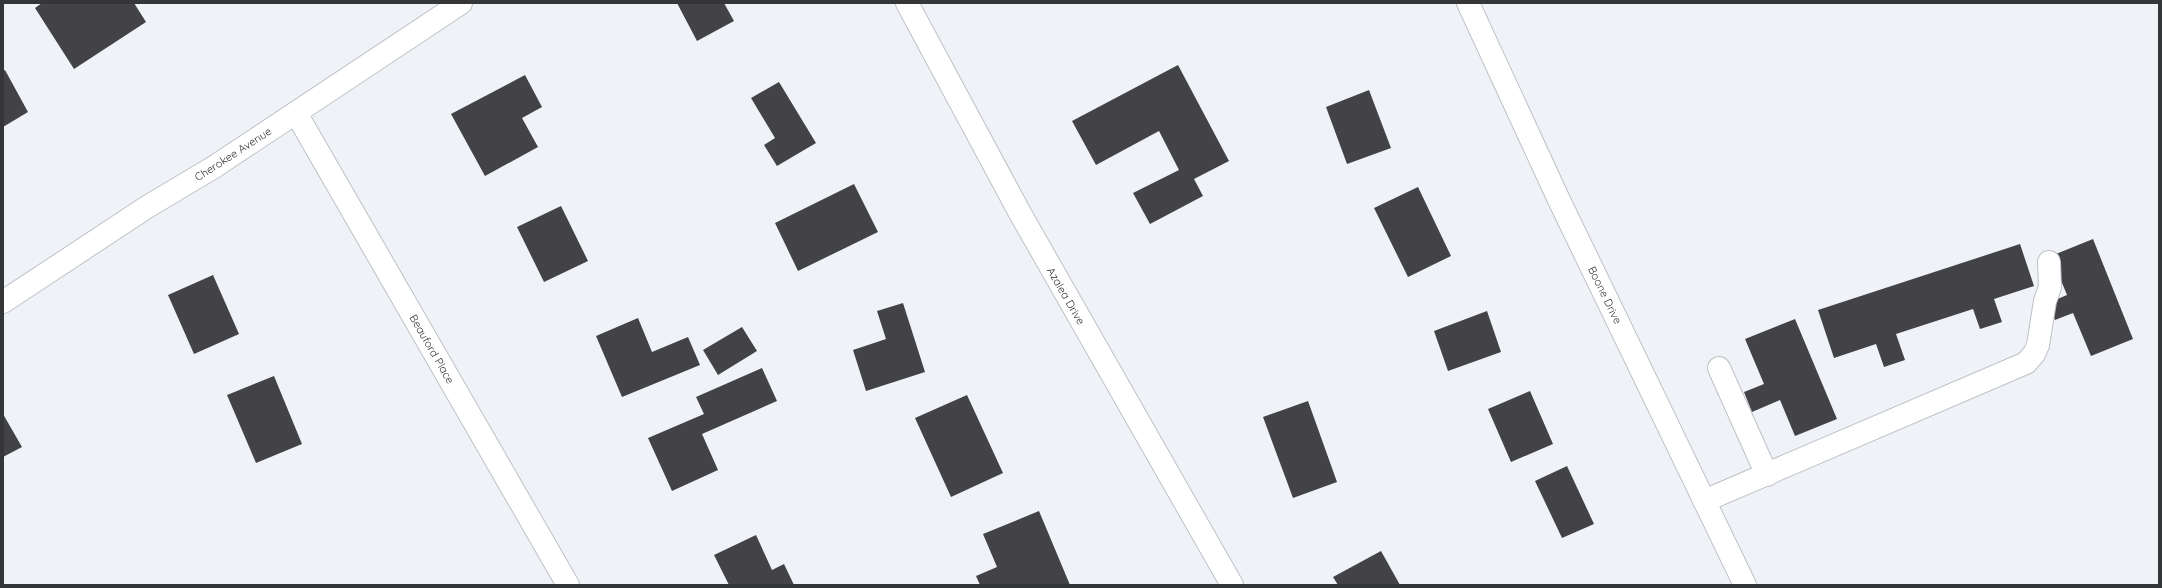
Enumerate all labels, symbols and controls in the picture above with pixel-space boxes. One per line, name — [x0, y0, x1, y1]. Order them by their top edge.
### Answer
street label: Cherokee Avenue — [192, 124, 274, 184]
street label: Boone Drive — [1585, 264, 1625, 326]
street label: Azalea Drive — [1044, 265, 1088, 327]
street label: Beauford Place — [407, 312, 457, 386]

